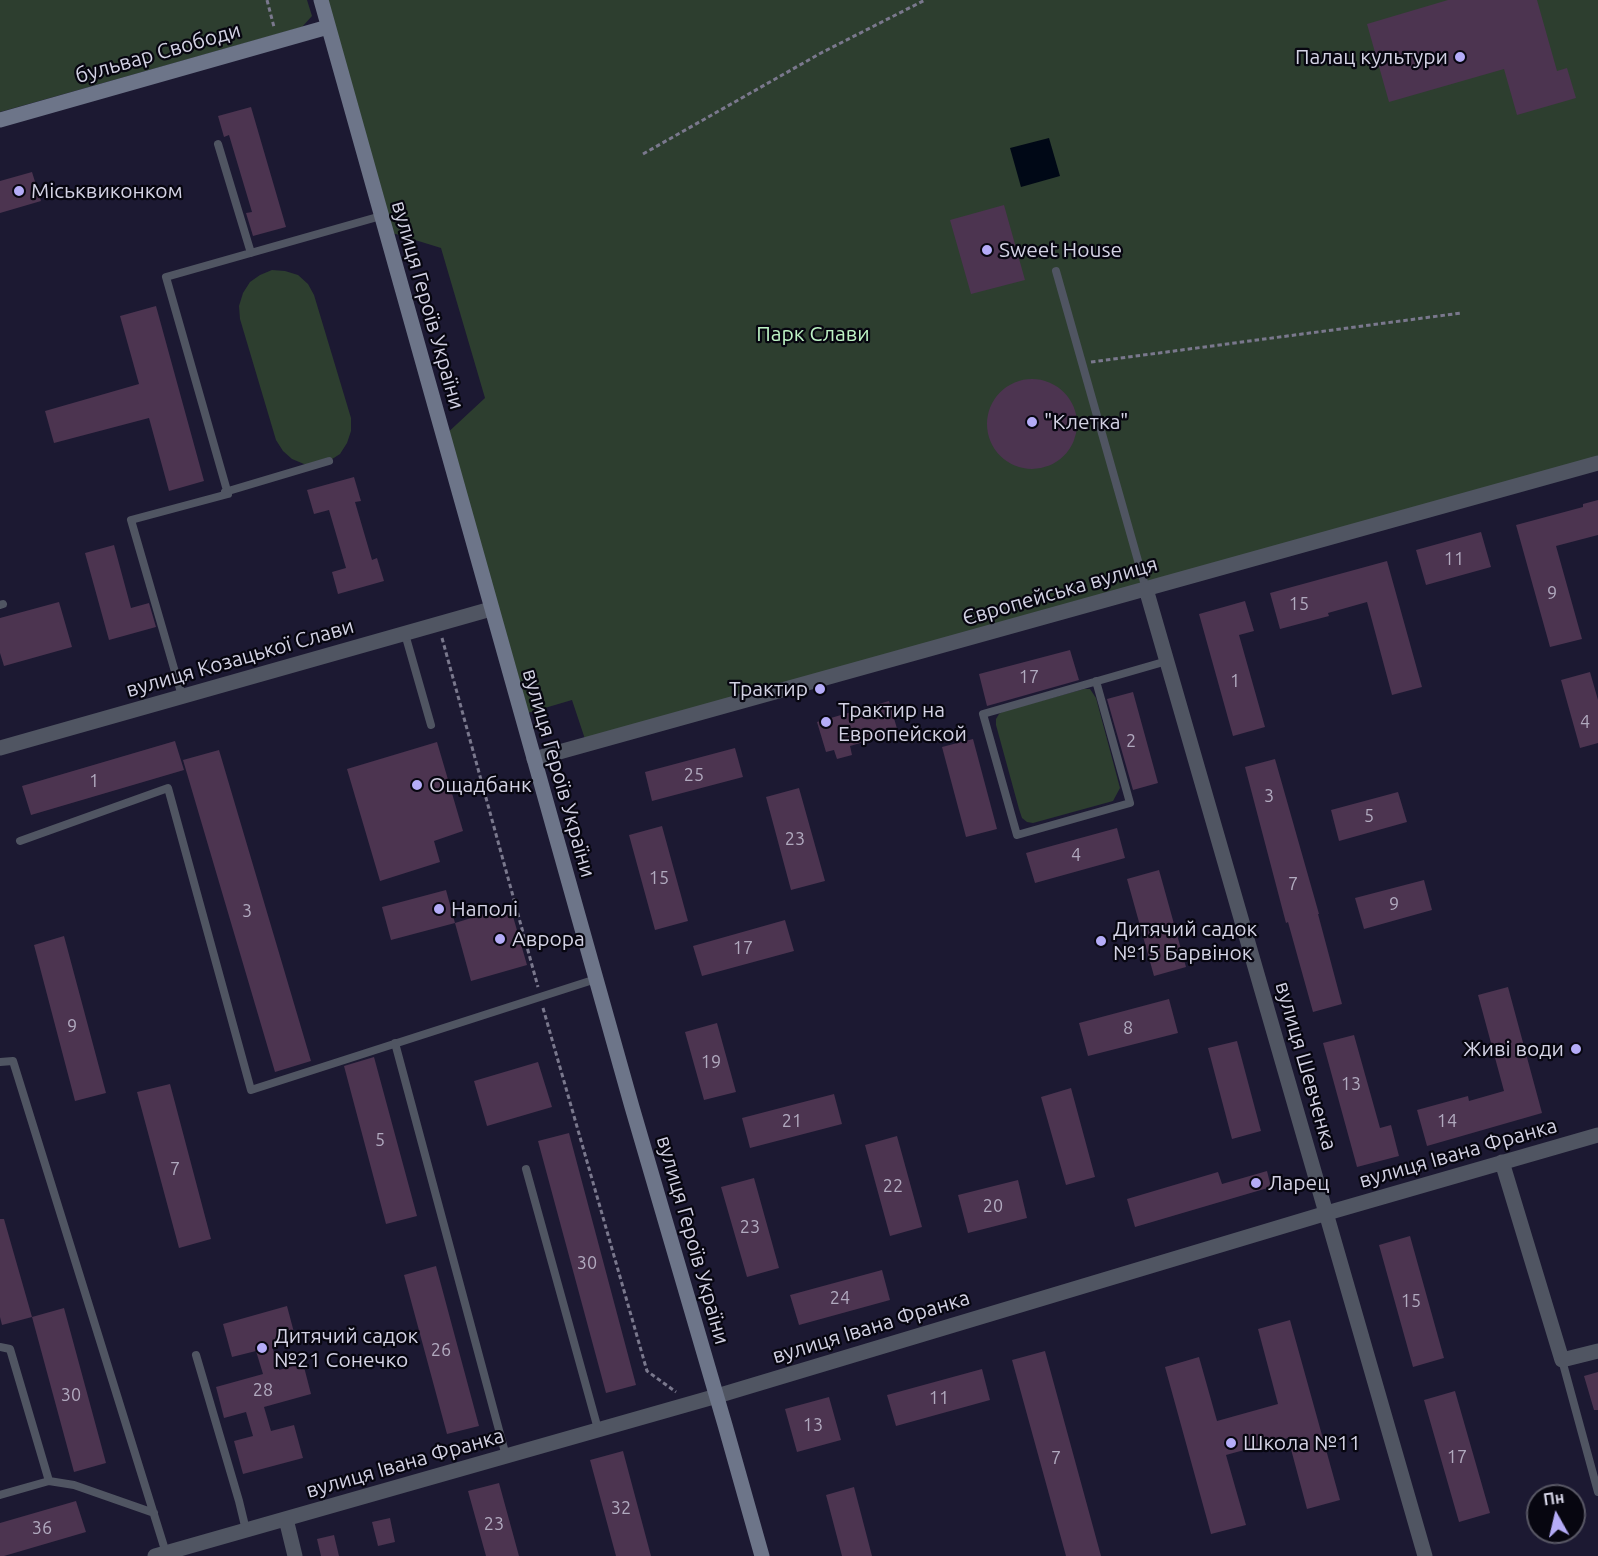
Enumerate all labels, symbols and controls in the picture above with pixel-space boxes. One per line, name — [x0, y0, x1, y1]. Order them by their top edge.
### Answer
street label: бульвар Свободи — [72, 17, 244, 89]
place label: Палац культури — [1295, 44, 1448, 70]
marker: Палац культури — [1453, 50, 1467, 64]
place label: Міськвиконком — [31, 178, 183, 204]
marker: Міськвиконком — [12, 184, 26, 198]
street label: вулиця Героїв України — [386, 198, 470, 412]
place label: Sweet House — [999, 237, 1122, 263]
marker: Sweet House — [980, 243, 994, 257]
park label: Парк Слави — [756, 321, 870, 347]
place label: "Клетка" — [1044, 409, 1129, 435]
marker: "Клетка" — [1025, 415, 1039, 429]
house number: 11 — [1444, 548, 1464, 570]
street label: Європейська вулиця — [960, 551, 1160, 631]
house number: 9 — [1547, 582, 1557, 604]
house number: 15 — [1289, 593, 1309, 615]
street label: вулиця Козацької Слави — [123, 613, 357, 703]
street label: вулиця Героїв України — [517, 666, 601, 880]
house number: 17 — [1019, 666, 1039, 688]
house number: 1 — [1230, 670, 1240, 692]
place label: Трактир — [729, 676, 808, 702]
marker: Трактир — [813, 682, 827, 696]
place label: Трактир на Европейской — [838, 697, 967, 747]
house number: 4 — [1580, 711, 1590, 733]
marker: Трактир на Европейской — [819, 715, 833, 729]
house number: 2 — [1126, 730, 1136, 752]
house number: 25 — [684, 764, 704, 786]
house number: 1 — [89, 770, 99, 792]
place label: Ощадбанк — [429, 772, 532, 798]
marker: Ощадбанк — [410, 778, 424, 792]
house number: 3 — [1264, 785, 1274, 807]
house number: 5 — [1364, 805, 1374, 827]
house number: 23 — [785, 828, 805, 850]
house number: 4 — [1071, 844, 1081, 866]
house number: 15 — [649, 867, 669, 889]
house number: 7 — [1288, 873, 1298, 895]
house number: 9 — [1389, 893, 1399, 915]
place label: Наполі — [451, 896, 518, 922]
house number: 3 — [242, 900, 252, 922]
marker: Наполі — [432, 902, 446, 916]
place label: Дитячий садок №15 Барвінок — [1113, 916, 1257, 966]
place label: Аврора — [512, 926, 585, 952]
marker: Аврора — [493, 932, 507, 946]
marker: Дитячий садок №15 Барвінок — [1094, 934, 1108, 948]
house number: 17 — [733, 937, 753, 959]
street label: вулиця Шевченка — [1270, 979, 1342, 1153]
house number: 9 — [67, 1015, 77, 1037]
house number: 8 — [1123, 1017, 1133, 1039]
place label: Живі води — [1463, 1036, 1564, 1062]
marker: Живі води — [1569, 1042, 1583, 1056]
house number: 19 — [701, 1051, 721, 1073]
house number: 13 — [1341, 1073, 1361, 1095]
house number: 21 — [782, 1110, 802, 1132]
house number: 14 — [1437, 1110, 1457, 1132]
street label: вулиця Івана Франка — [1356, 1113, 1560, 1193]
house number: 5 — [375, 1129, 385, 1151]
street label: вулиця Героїв України — [651, 1133, 735, 1347]
house number: 7 — [170, 1158, 180, 1180]
place label: Ларец — [1268, 1170, 1329, 1196]
house number: 22 — [883, 1175, 903, 1197]
marker: Ларец — [1249, 1176, 1263, 1190]
house number: 20 — [983, 1195, 1003, 1217]
house number: 23 — [740, 1216, 760, 1238]
house number: 30 — [577, 1252, 597, 1274]
street label: вулиця Івана Франка — [769, 1285, 973, 1369]
house number: 24 — [830, 1287, 850, 1309]
house number: 15 — [1401, 1290, 1421, 1312]
place label: Дитячий садок №21 Сонечко — [274, 1323, 418, 1373]
house number: 26 — [431, 1339, 451, 1361]
marker: Дитячий садок №21 Сонечко — [255, 1341, 269, 1355]
house number: 28 — [253, 1379, 273, 1401]
house number: 30 — [61, 1384, 81, 1406]
house number: 11 — [929, 1387, 949, 1409]
house number: 13 — [803, 1414, 823, 1436]
street label: вулиця Івана Франка — [303, 1423, 507, 1503]
place label: Школа №11 — [1243, 1430, 1361, 1456]
marker: Школа №11 — [1224, 1436, 1238, 1450]
house number: 17 — [1447, 1446, 1467, 1468]
house number: 7 — [1051, 1447, 1061, 1469]
north arrow — [1526, 1484, 1586, 1544]
text: Пн — [1542, 1488, 1565, 1509]
house number: 32 — [611, 1497, 631, 1519]
house number: 23 — [484, 1513, 504, 1535]
house number: 36 — [32, 1517, 52, 1539]

